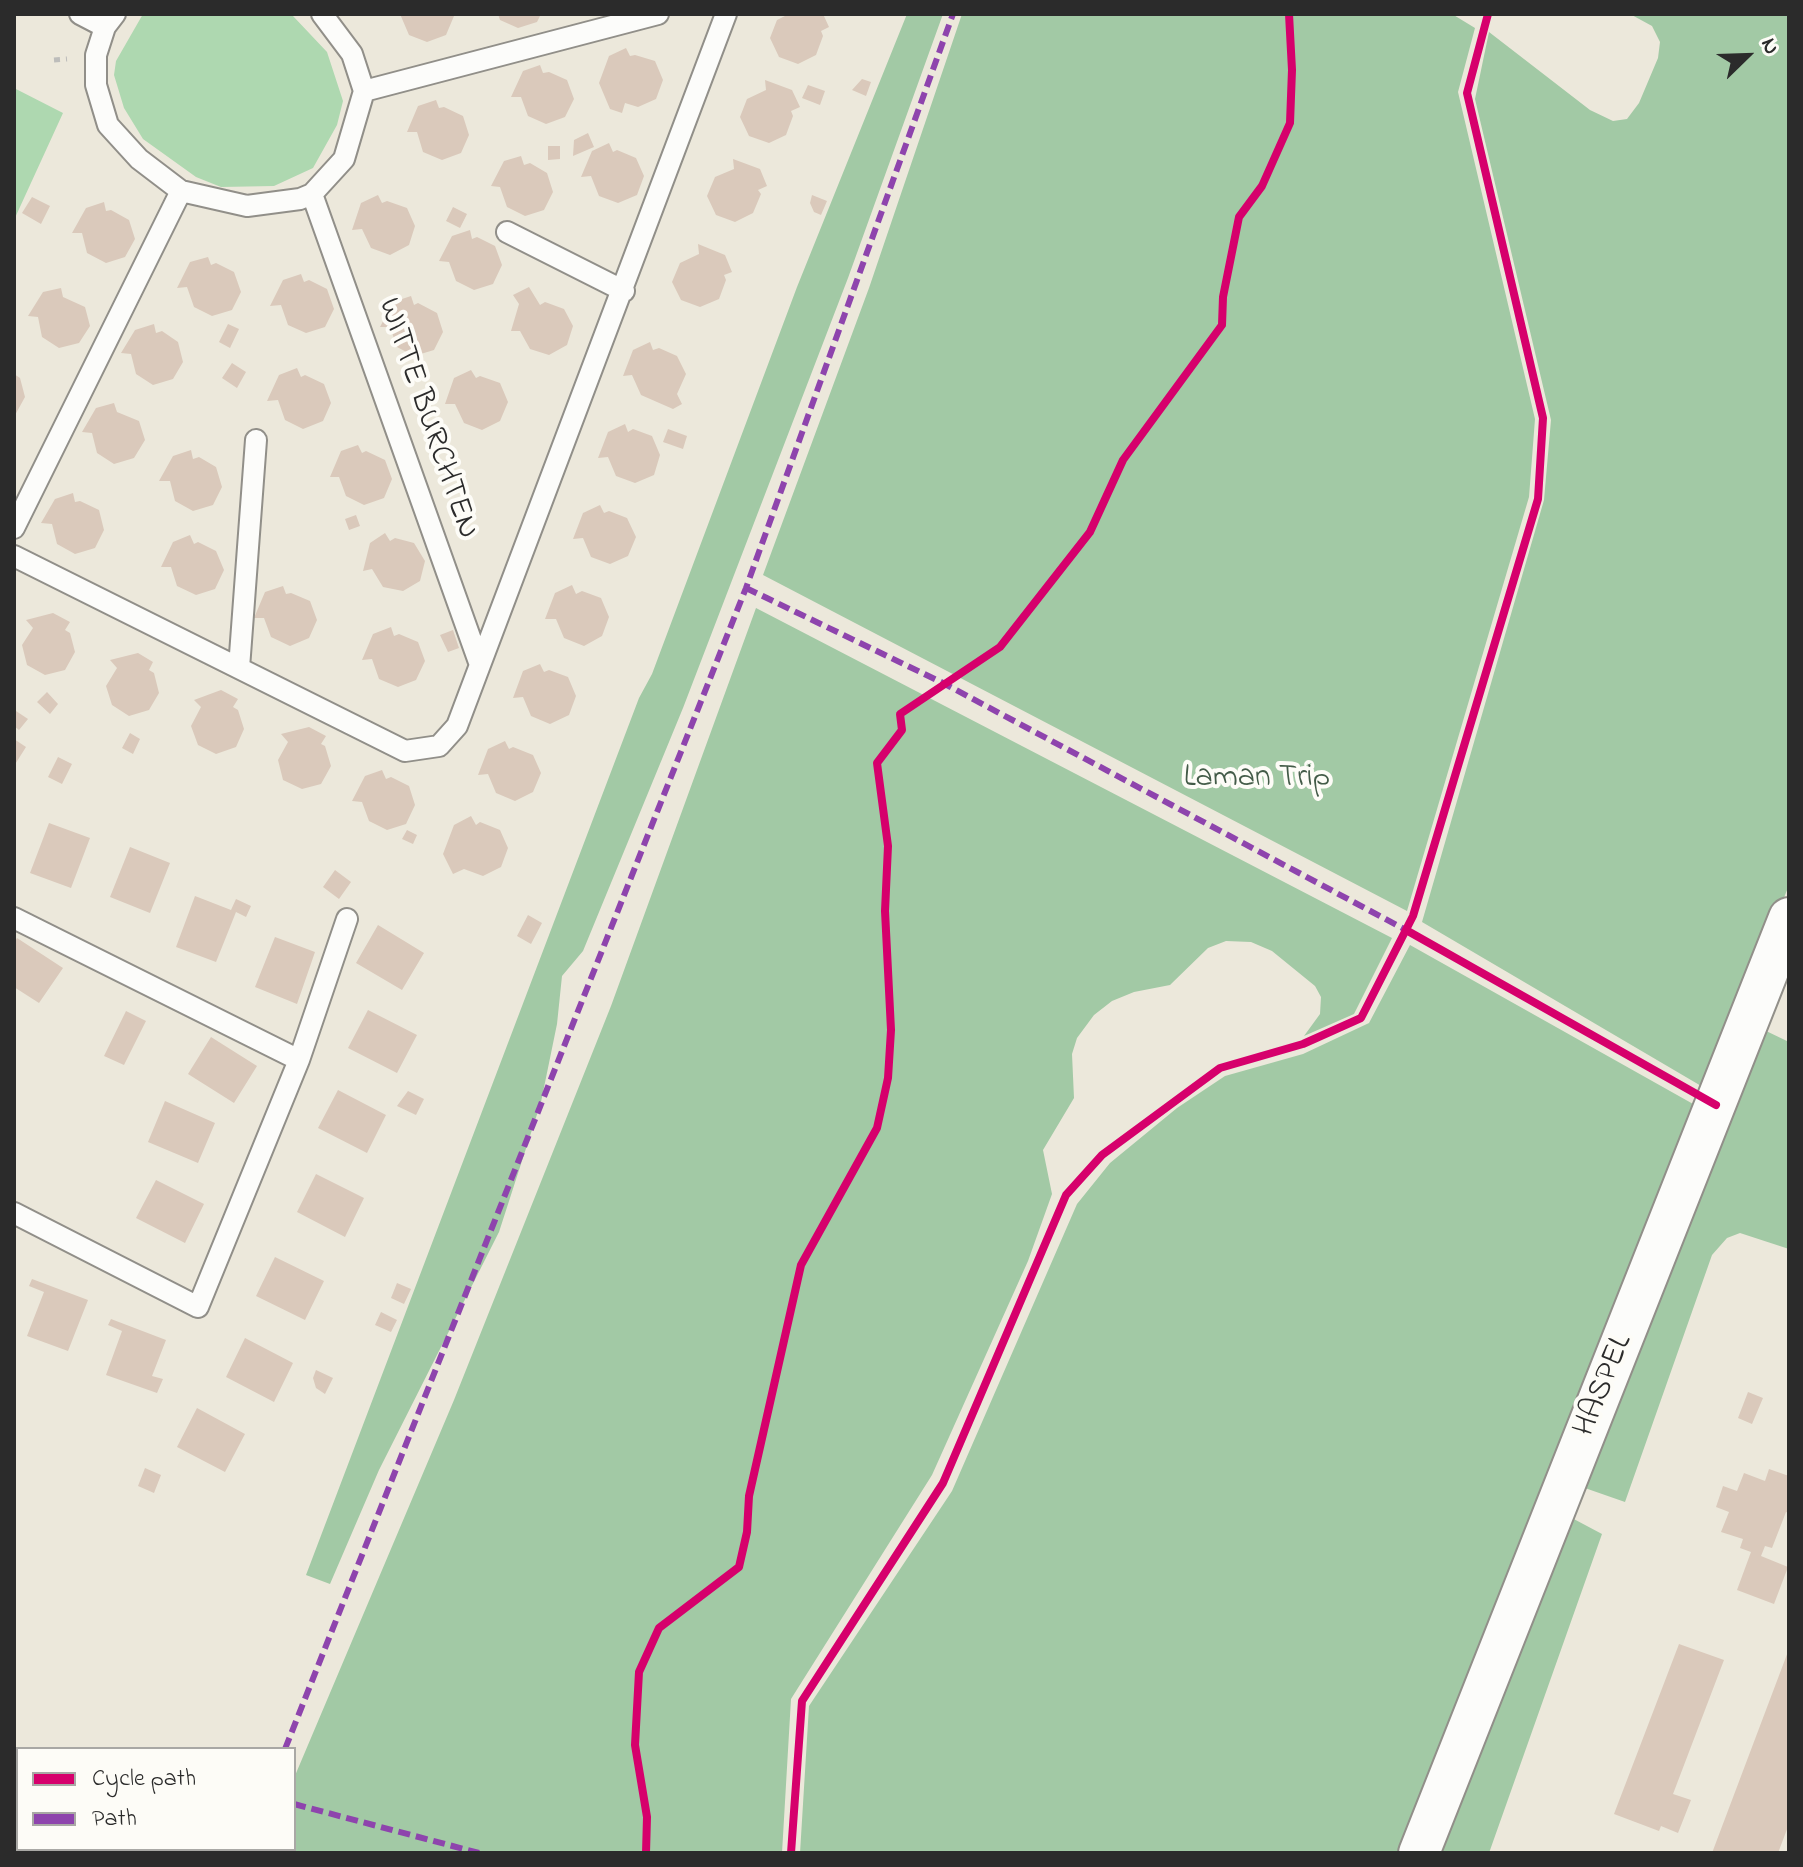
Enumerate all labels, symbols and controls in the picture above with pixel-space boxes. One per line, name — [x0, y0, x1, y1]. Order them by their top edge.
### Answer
north arrow — [1707, 16, 1787, 96]
text: N — [1751, 34, 1787, 60]
street label: WITTE BURCHTEN — [367, 294, 485, 544]
park label: Laman Trip — [1184, 761, 1330, 799]
street label: HASPEL — [1567, 1329, 1643, 1443]
legend — [16, 1747, 296, 1851]
text: Cycle path — [92, 1762, 196, 1797]
text: Path — [92, 1802, 137, 1837]

